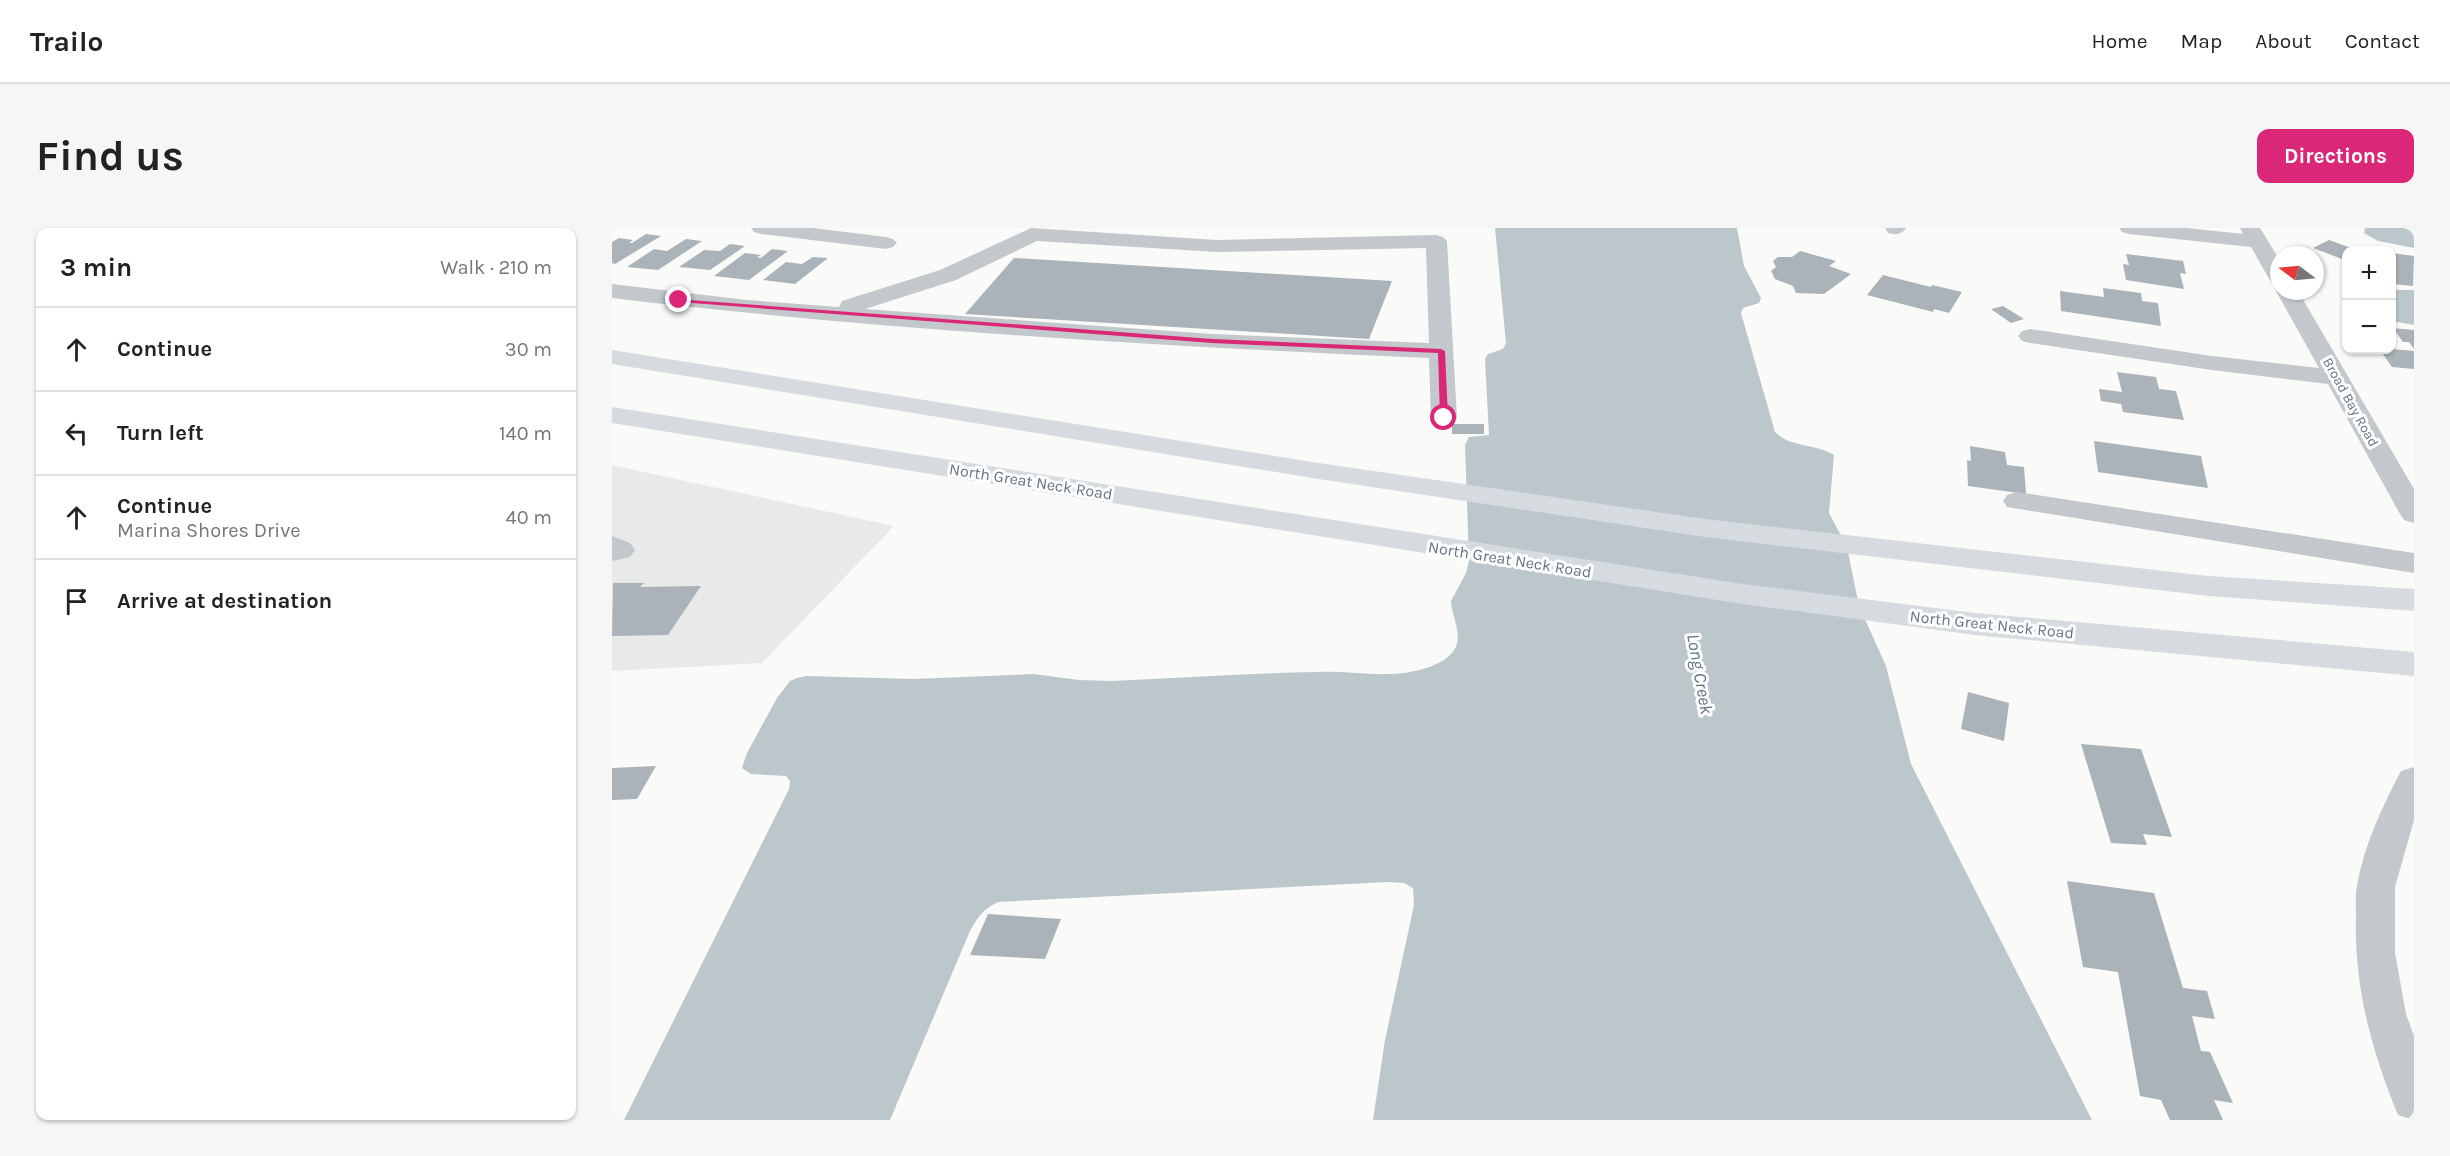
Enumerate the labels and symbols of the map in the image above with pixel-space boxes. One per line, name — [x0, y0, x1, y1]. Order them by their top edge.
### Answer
north arrow — [2270, 246, 2324, 300]
route end — [665, 286, 691, 312]
street label: Broad Bay Road — [2319, 355, 2382, 450]
route start — [1430, 404, 1456, 430]
street label: North Great Neck Road — [948, 459, 1114, 504]
street label: North Great Neck Road — [1427, 537, 1593, 582]
street label: North Great Neck Road — [1909, 606, 2075, 643]
water label: Long Creek — [1682, 632, 1718, 717]

